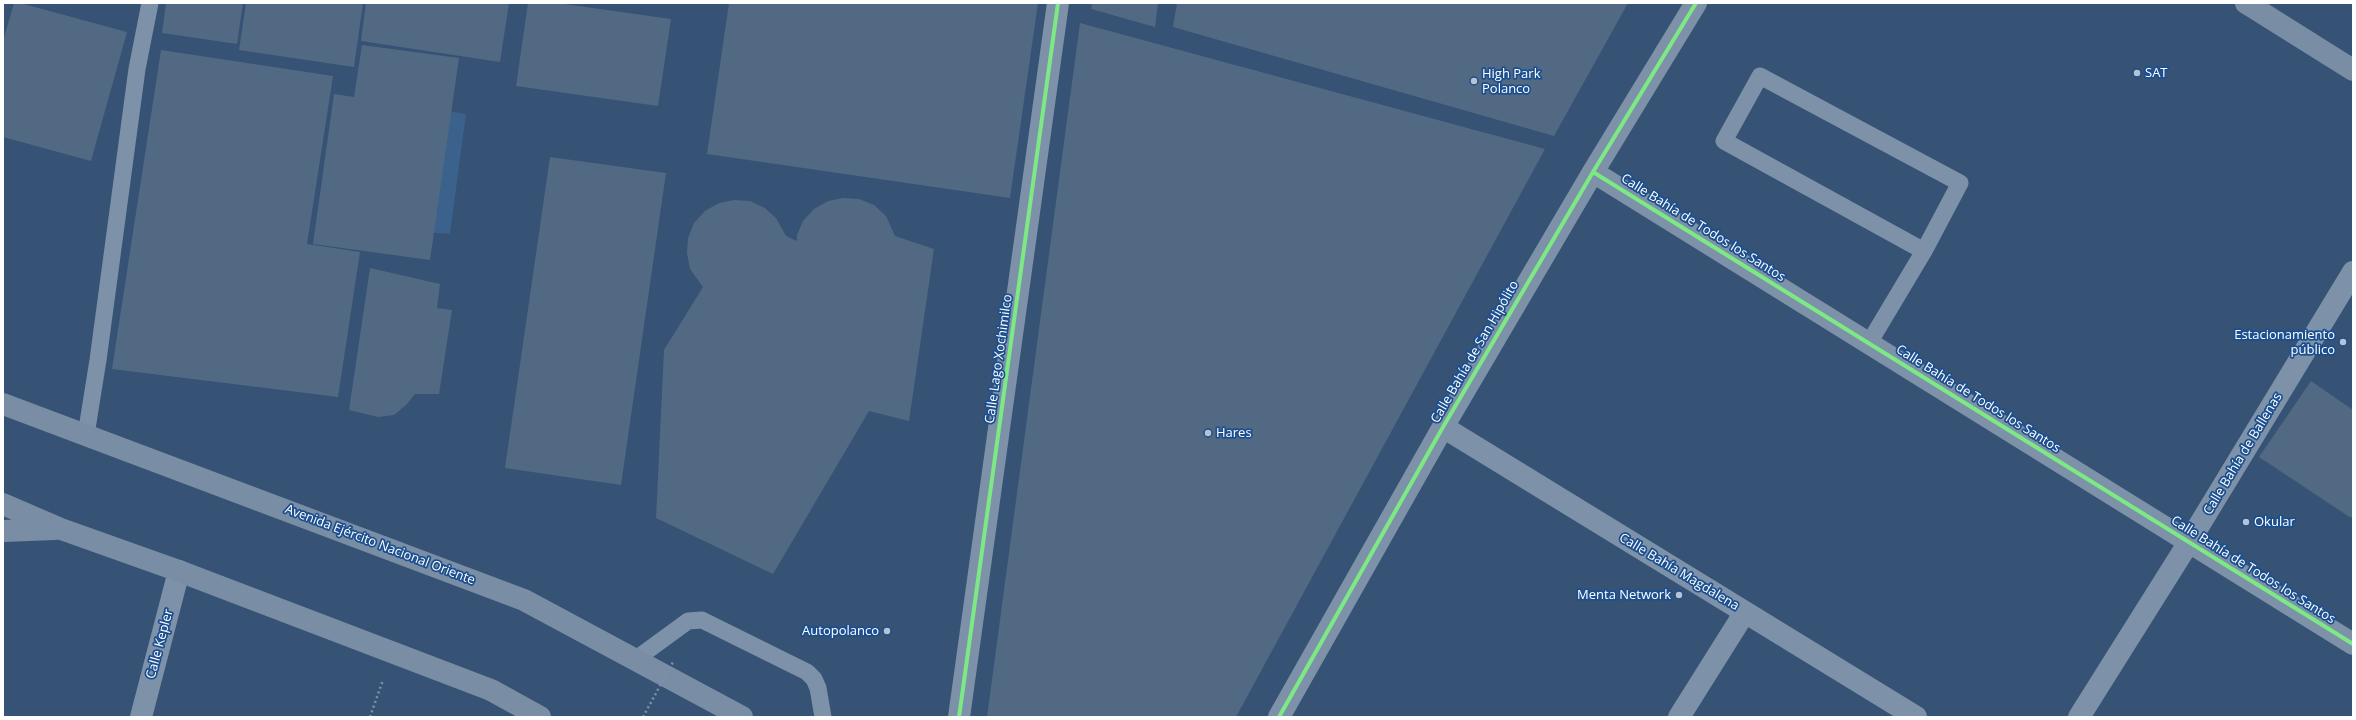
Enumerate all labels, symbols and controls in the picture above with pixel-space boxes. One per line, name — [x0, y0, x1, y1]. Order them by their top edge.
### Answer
place label: SAT — [2145, 65, 2168, 81]
place label: High Park Polanco — [1482, 66, 1540, 97]
marker: SAT — [2132, 68, 2142, 78]
marker: High Park Polanco — [1469, 76, 1479, 86]
street label: Calle Bahía de Todos los Santos — [1618, 171, 1788, 285]
street label: Calle Bahía de San Hipólito — [1428, 278, 1522, 426]
street label: Calle Lago Xochimilco — [982, 293, 1016, 425]
place label: Estacionamiento público — [2234, 327, 2335, 358]
marker: Estacionamiento público — [2338, 337, 2348, 347]
street label: Calle Bahía de Todos los Santos — [1893, 342, 2063, 456]
street label: Calle Bahía de Ballenas — [2200, 390, 2286, 518]
place label: Hares — [1216, 425, 1252, 441]
marker: Hares — [1203, 428, 1213, 438]
street label: Avenida Ejército Nacional Oriente — [283, 501, 477, 589]
street label: Calle Bahía de Todos los Santos — [2168, 513, 2338, 627]
place label: Okular — [2254, 514, 2295, 530]
marker: Okular — [2241, 517, 2251, 527]
street label: Calle Bahía Magdalena — [1616, 530, 1742, 614]
place label: Menta Network — [1577, 587, 1671, 603]
marker: Menta Network — [1674, 590, 1684, 600]
street label: Calle Kepler — [143, 607, 177, 681]
place label: Autopolanco — [802, 623, 879, 639]
marker: Autopolanco — [882, 626, 892, 636]

